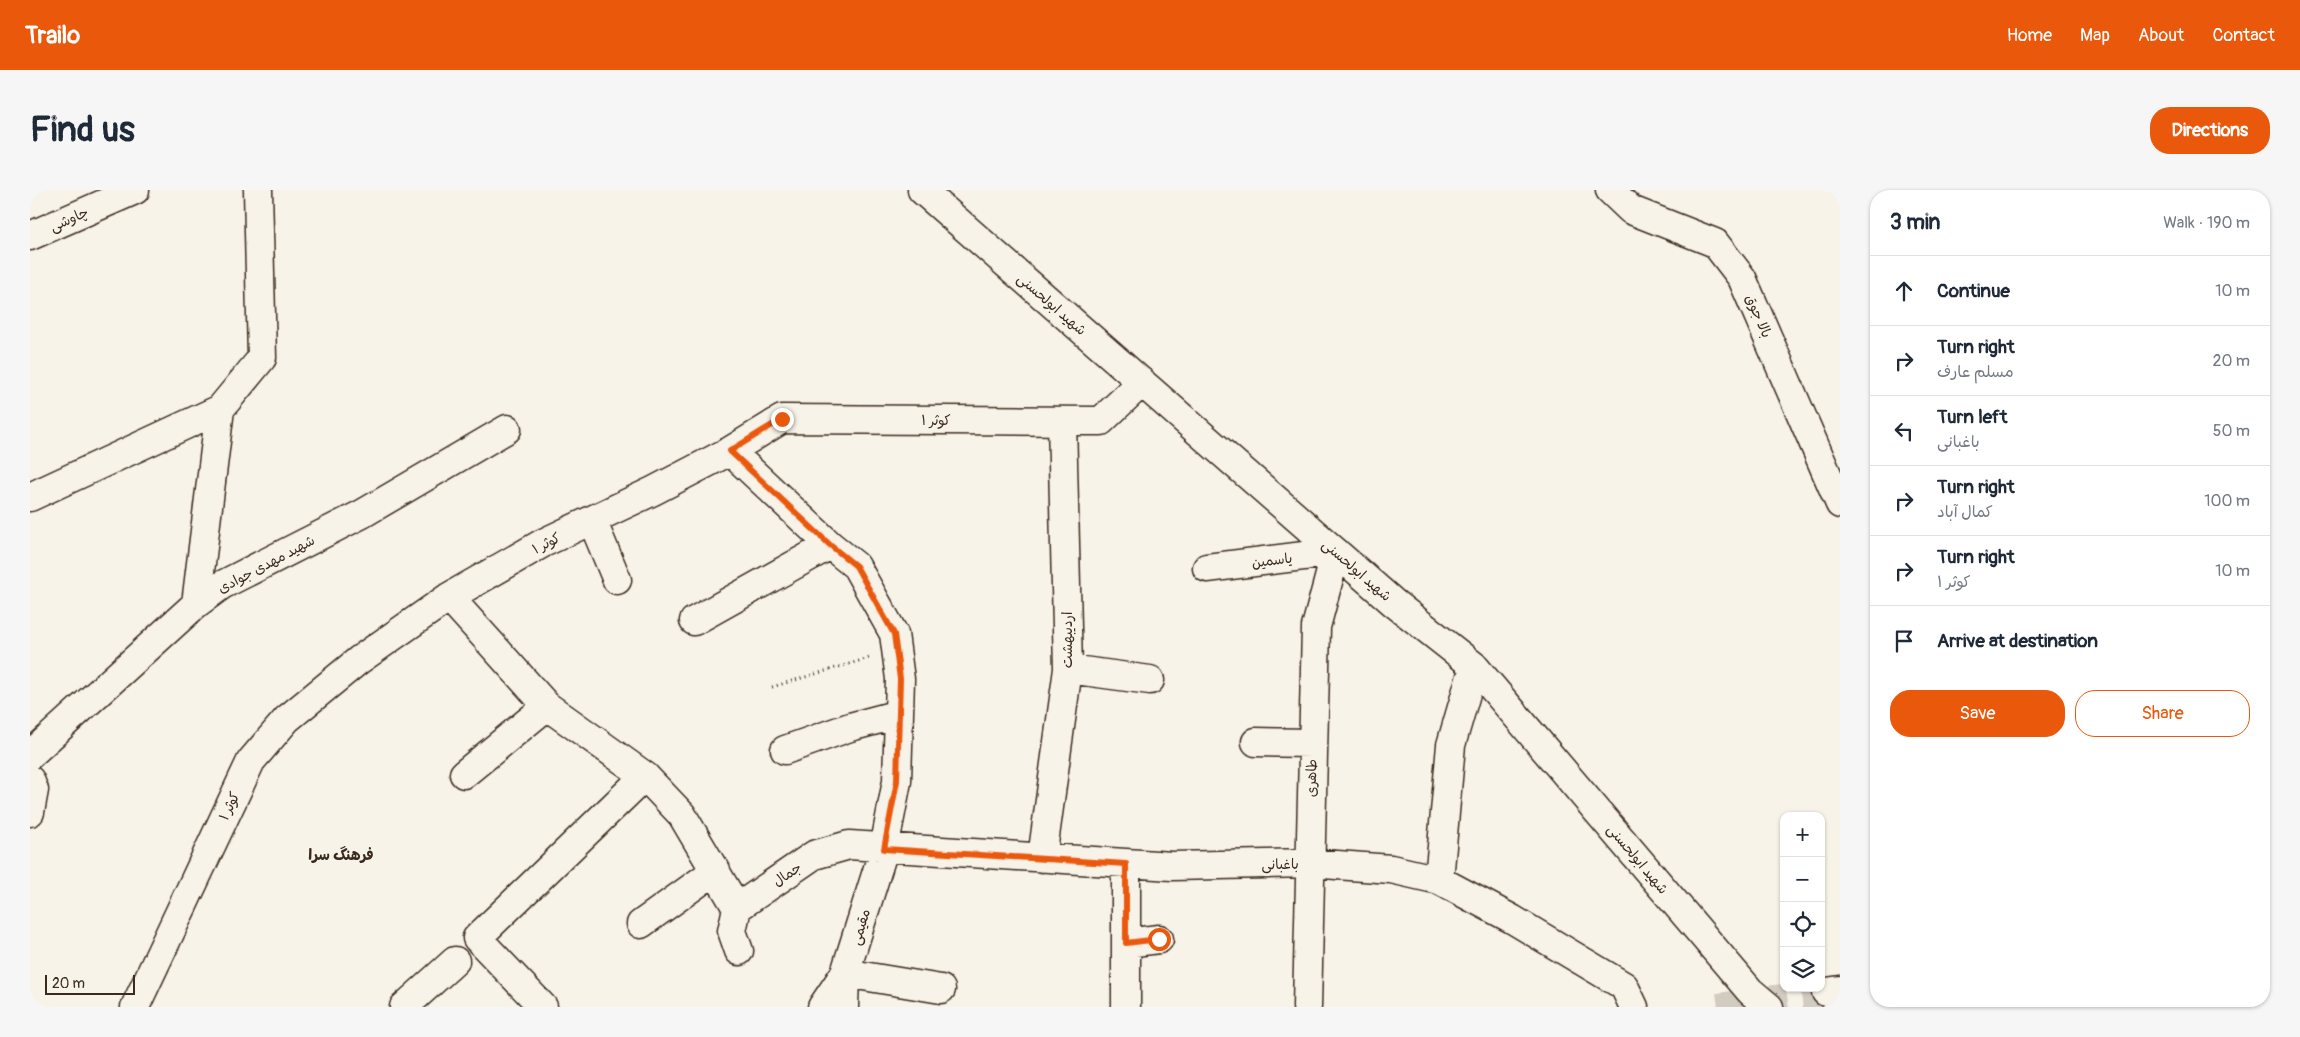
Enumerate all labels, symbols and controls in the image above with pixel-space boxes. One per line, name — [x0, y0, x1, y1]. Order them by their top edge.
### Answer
text: Trailo — [25, 21, 80, 50]
text: Home — [2007, 24, 2052, 47]
text: Map — [2080, 24, 2110, 47]
text: About — [2138, 24, 2184, 47]
text: Contact — [2212, 24, 2275, 47]
button: Directions — [2150, 107, 2270, 154]
text: Find us — [30, 108, 135, 152]
street label: چاوشی — [47, 203, 92, 236]
text: 3 min — [1890, 209, 1940, 236]
text: Walk · 190 m — [2163, 213, 2250, 233]
street label: شهید ابولحسنی — [1014, 270, 1090, 339]
icon: ahead — [1890, 277, 1918, 305]
text: Continue — [1937, 279, 2010, 303]
text: 10 m — [2215, 281, 2250, 301]
street label: بالا جوق — [1742, 292, 1775, 340]
text: Turn right — [1937, 335, 2015, 359]
icon: right — [1890, 347, 1918, 375]
text: 20 m — [2212, 351, 2250, 371]
text: مسلم عارف — [1937, 362, 2014, 382]
text: Turn left — [1937, 405, 2007, 429]
route end — [771, 408, 794, 431]
street label: کوثر ۱ — [921, 412, 951, 429]
icon: left — [1890, 417, 1918, 445]
text: 50 m — [2213, 421, 2250, 441]
text: باغبانی — [1937, 432, 1980, 452]
text: Turn right — [1937, 475, 2015, 499]
icon: right — [1890, 487, 1918, 515]
text: 100 m — [2204, 491, 2250, 511]
text: کمال آباد — [1937, 502, 1993, 522]
street label: کوثر ۱ — [529, 529, 563, 558]
street label: شهید مهدی جوادی — [215, 532, 318, 597]
street label: شهید ابولحسنی — [1319, 536, 1395, 605]
text: Turn right — [1937, 545, 2015, 569]
street label: یاسمین — [1251, 550, 1293, 571]
icon: right — [1890, 557, 1918, 585]
text: 10 m — [2215, 561, 2250, 581]
text: کوثر ۱ — [1937, 572, 1971, 592]
street label: اردیبهشت — [1059, 612, 1076, 668]
icon: arrive — [1890, 627, 1918, 655]
text: Arrive at destination — [1937, 629, 2098, 653]
button: Save — [1890, 690, 2065, 737]
button: Share — [2075, 690, 2250, 737]
street label: طاهری — [1303, 759, 1320, 797]
street label: کوثر ۱ — [215, 789, 244, 823]
map controls — [1780, 812, 1825, 992]
button: + — [1780, 812, 1825, 857]
street label: شهید ابولحسنی — [1604, 821, 1672, 898]
district label: فرهنگ سرا — [308, 846, 374, 865]
street label: باغبانی — [1261, 856, 1299, 873]
button: − — [1780, 857, 1825, 902]
street label: جمال — [770, 858, 805, 890]
button: locate — [1780, 902, 1825, 947]
street label: مقیمی — [847, 907, 874, 947]
route start — [1148, 928, 1171, 951]
button: layers — [1780, 947, 1825, 992]
scale bar — [45, 972, 135, 995]
text: 20 m — [52, 975, 85, 992]

